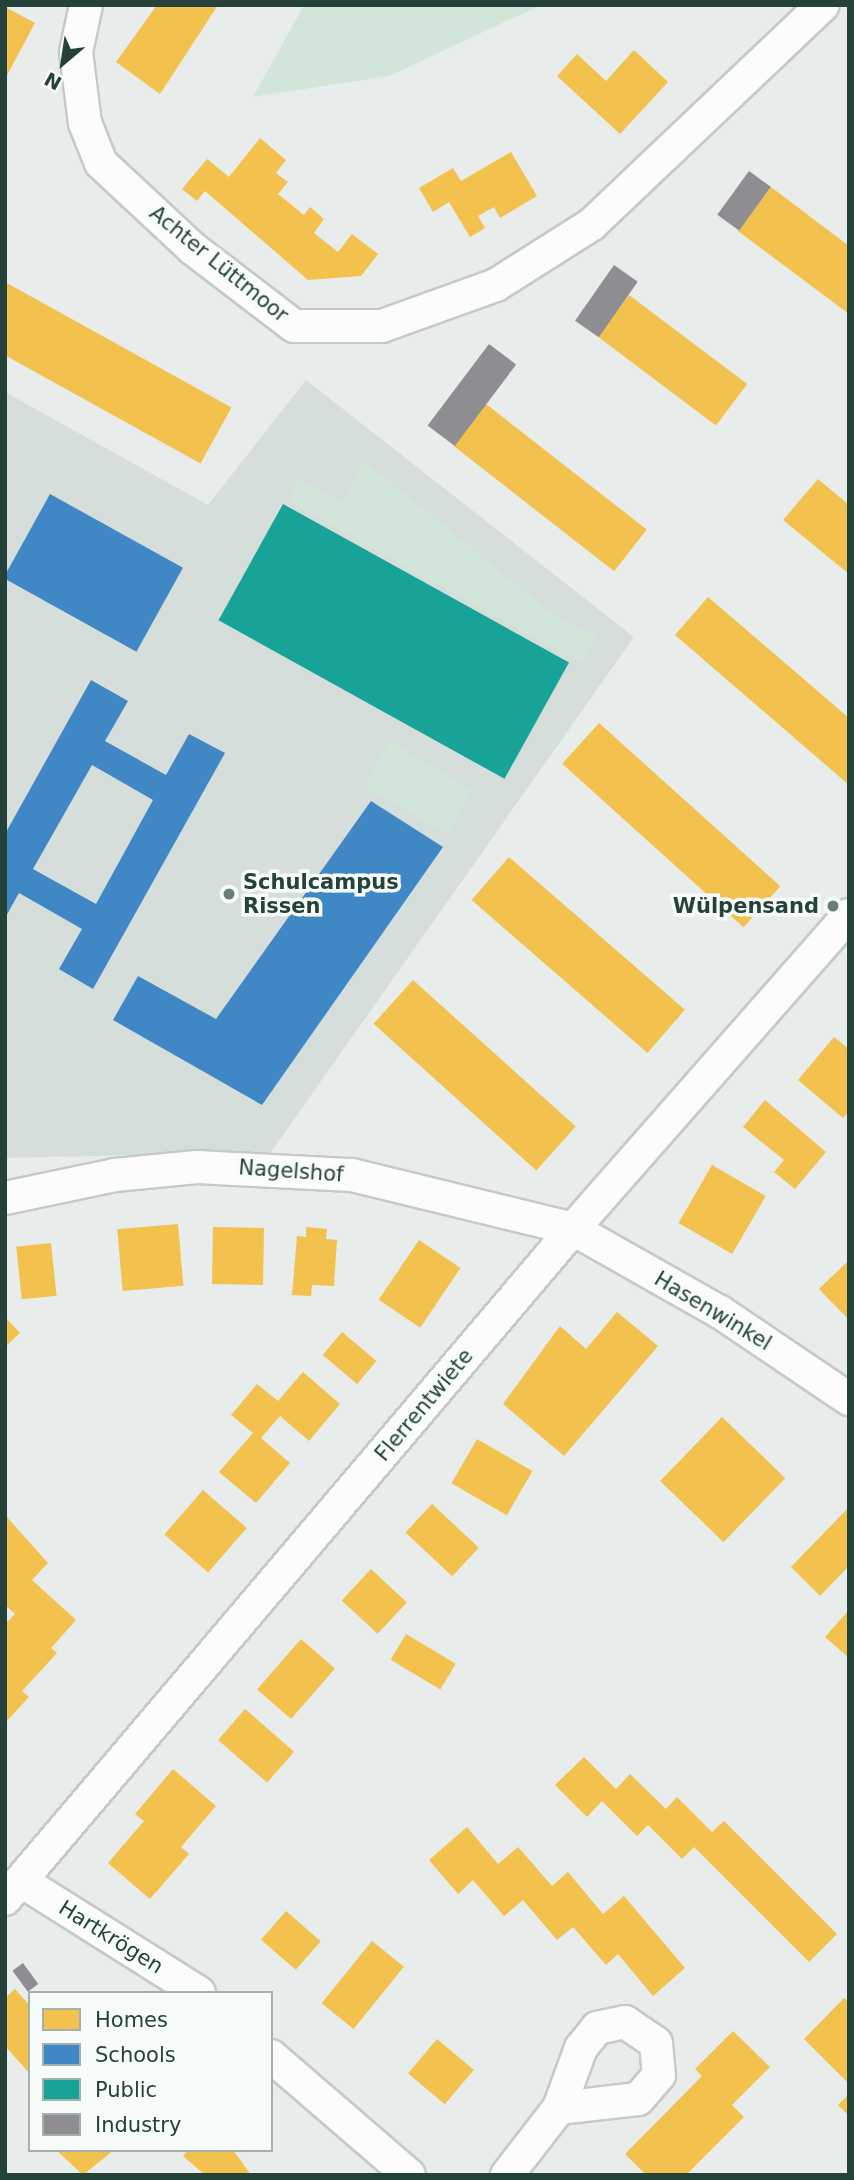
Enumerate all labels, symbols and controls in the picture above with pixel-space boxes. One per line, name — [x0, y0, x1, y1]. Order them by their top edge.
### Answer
north arrow — [28, 28, 98, 98]
text: N — [41, 68, 65, 95]
street label: Achter Lüttmoor — [145, 200, 293, 328]
place label: Schulcampus Rissen — [243, 869, 399, 919]
marker: Schulcampus Rissen — [221, 886, 237, 902]
place label: Wülpensand — [673, 893, 819, 919]
marker: Wülpensand — [825, 898, 841, 914]
street label: Nagelshof — [238, 1155, 344, 1187]
street label: Hasenwinkel — [650, 1266, 776, 1356]
street label: Flerrentwiete — [370, 1344, 478, 1466]
street label: Hartkrögen — [54, 1895, 168, 1979]
legend — [28, 1991, 273, 2152]
text: Homes — [95, 2008, 168, 2032]
text: Schools — [95, 2043, 176, 2067]
text: Public — [95, 2078, 157, 2102]
text: Industry — [95, 2113, 181, 2137]

